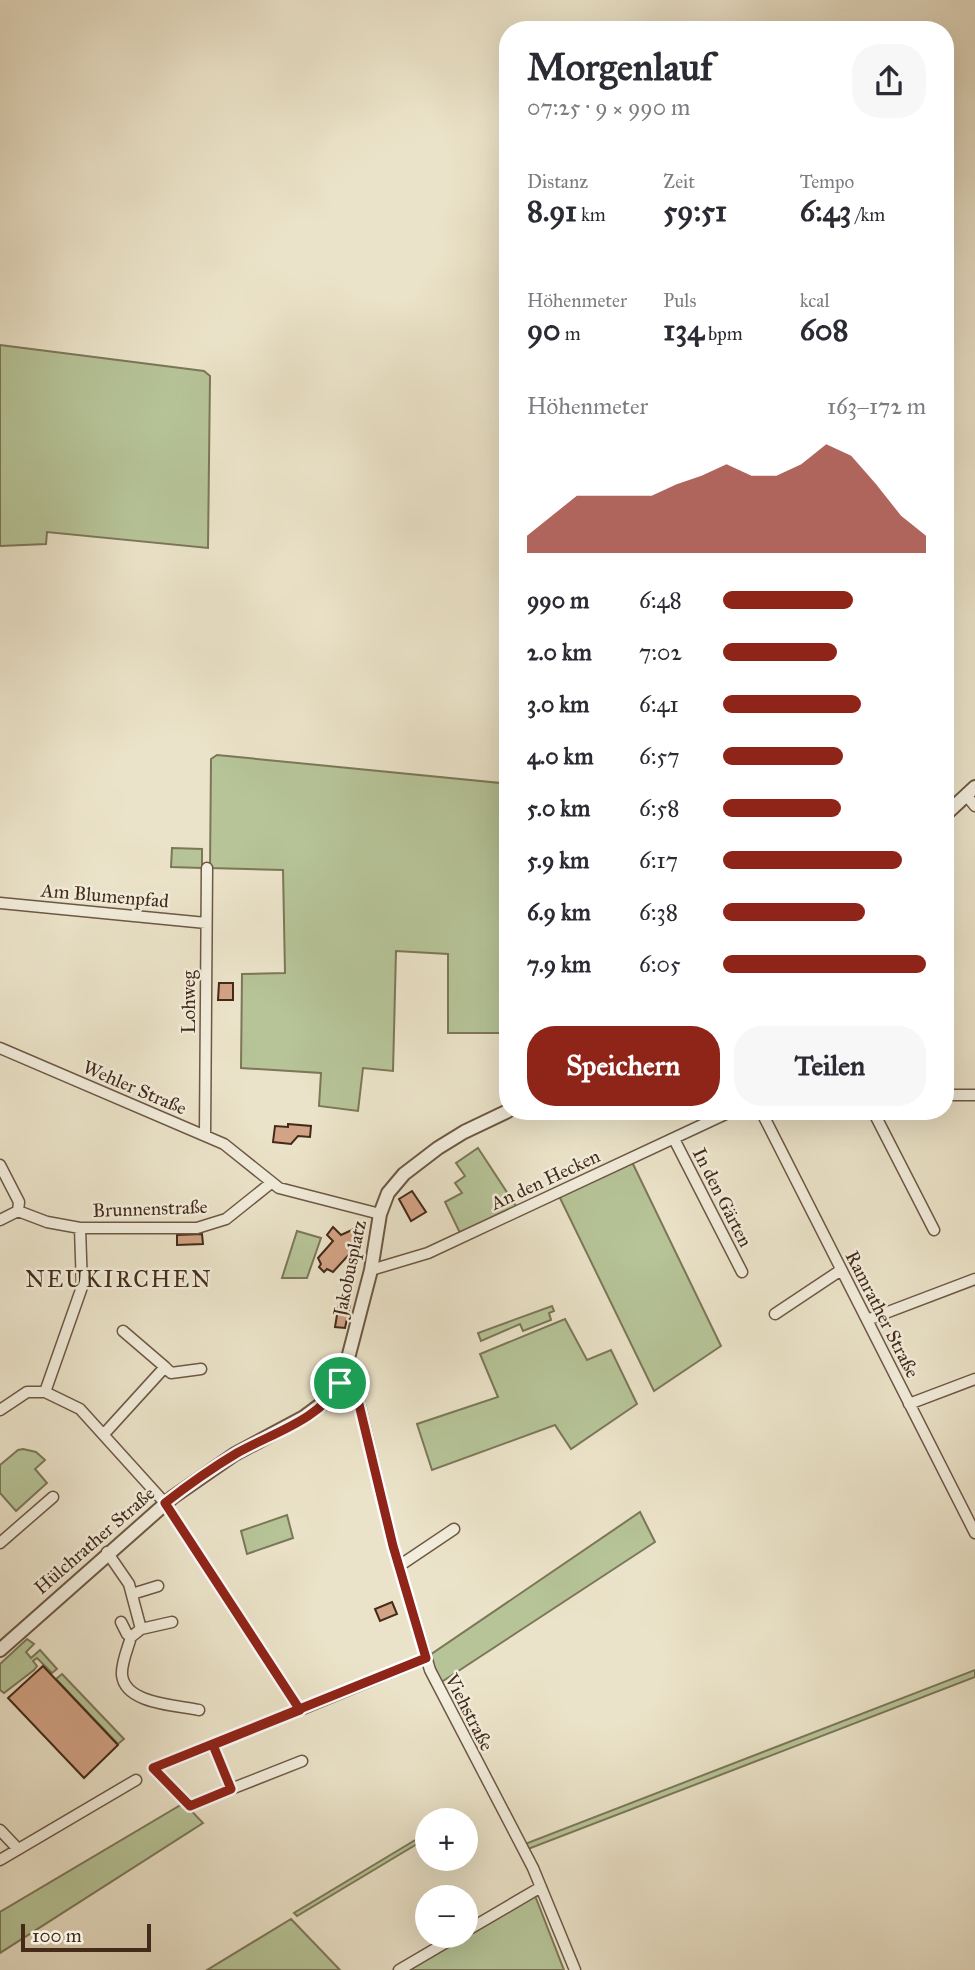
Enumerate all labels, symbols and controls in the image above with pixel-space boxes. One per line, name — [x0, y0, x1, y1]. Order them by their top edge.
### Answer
text: Morgenlauf — [527, 44, 713, 90]
button: share — [852, 44, 926, 118]
text: 07:25 · 9 × 990 m — [527, 93, 690, 121]
text: Distanz — [527, 170, 588, 193]
text: Zeit — [663, 170, 695, 193]
text: Tempo — [800, 170, 854, 193]
text: 8.91 — [527, 193, 577, 229]
text: 59:51 — [663, 193, 727, 229]
text: 6:43 — [800, 193, 851, 229]
text: km — [577, 203, 606, 226]
text: /km — [851, 203, 885, 226]
text: Höhenmeter — [527, 289, 627, 312]
text: Puls — [663, 289, 696, 312]
text: kcal — [800, 289, 830, 312]
text: 90 — [527, 312, 561, 348]
text: 134 — [663, 312, 704, 348]
text: 608 — [800, 312, 848, 348]
text: m — [561, 322, 581, 345]
text: bpm — [704, 322, 743, 345]
text: Höhenmeter — [527, 392, 648, 420]
text: 163–172 m — [827, 392, 926, 420]
text: 990 m — [527, 586, 589, 614]
text: 6:48 — [639, 586, 682, 614]
text: 2.0 km — [527, 638, 592, 666]
text: 7:02 — [639, 638, 682, 666]
text: 3.0 km — [527, 690, 589, 718]
text: 6:41 — [639, 690, 679, 718]
text: 4.0 km — [527, 742, 593, 770]
text: 6:57 — [639, 742, 680, 770]
text: 5.0 km — [527, 794, 590, 822]
text: 6:58 — [639, 794, 680, 822]
text: 5.9 km — [527, 846, 589, 874]
text: 6:17 — [639, 846, 678, 874]
street label: Am Blumenpfad — [39, 878, 170, 913]
text: 6.9 km — [527, 898, 591, 926]
text: 6:38 — [639, 898, 678, 926]
text: 7.9 km — [527, 950, 591, 978]
text: 6:05 — [639, 950, 681, 978]
street label: Lohweg — [177, 970, 201, 1034]
button: Speichern — [527, 1026, 720, 1106]
button: Teilen — [734, 1026, 926, 1106]
street label: Wehler Straße — [79, 1055, 190, 1120]
street label: An den Hecken — [486, 1144, 604, 1215]
street label: In den Gärten — [688, 1144, 757, 1251]
street label: Brunnenstraße — [92, 1195, 208, 1222]
street label: Jakobusplatz — [328, 1218, 372, 1321]
street label: Ramrather Straße — [841, 1247, 924, 1382]
district label: NEUKIRCHEN — [25, 1265, 213, 1293]
pin — [310, 1353, 370, 1413]
icon: arrive — [321, 1364, 359, 1402]
street label: Hülchrather Straße — [29, 1482, 159, 1599]
street label: Viehstraße — [440, 1669, 499, 1755]
map controls — [415, 1808, 478, 1948]
button: + — [415, 1808, 478, 1871]
button: − — [415, 1885, 478, 1948]
scale bar — [21, 1921, 150, 1953]
text: 100 m — [32, 1924, 82, 1947]

